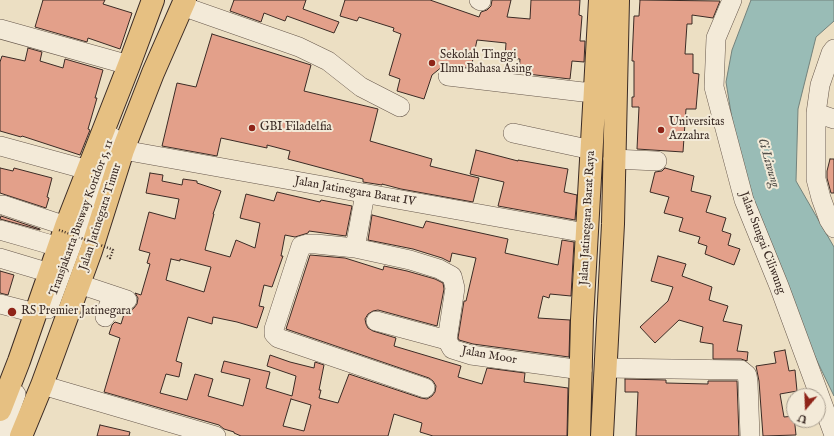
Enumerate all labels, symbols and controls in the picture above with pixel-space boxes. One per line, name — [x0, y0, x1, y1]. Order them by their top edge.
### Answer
place label: Sekolah Tinggi Ilmu Bahasa Asing — [440, 49, 532, 77]
marker: Sekolah Tinggi Ilmu Bahasa Asing — [427, 58, 437, 68]
place label: Universitas Azzahra — [669, 116, 724, 144]
place label: GBI Filadelfia — [260, 121, 332, 135]
marker: GBI Filadelfia — [247, 123, 257, 133]
marker: Universitas Azzahra — [656, 125, 666, 135]
water label: Ci Liwung — [754, 137, 782, 189]
street label: Transjakarta Busway Koridor 5, 11 — [47, 138, 117, 298]
street label: Jalan Jatinegara Barat Raya — [577, 150, 599, 286]
street label: Jalan Jatinegara Timur — [77, 162, 125, 272]
street label: Jalan Jatinegara Barat IV — [293, 174, 417, 210]
street label: Jalan Sungai Ciliwung — [736, 190, 788, 296]
place label: RS Premier Jatinegara — [21, 305, 131, 319]
marker: RS Premier Jatinegara — [6, 306, 18, 318]
street label: Jalan Moor — [460, 344, 518, 368]
north arrow — [786, 388, 826, 428]
text: U — [796, 410, 809, 427]

